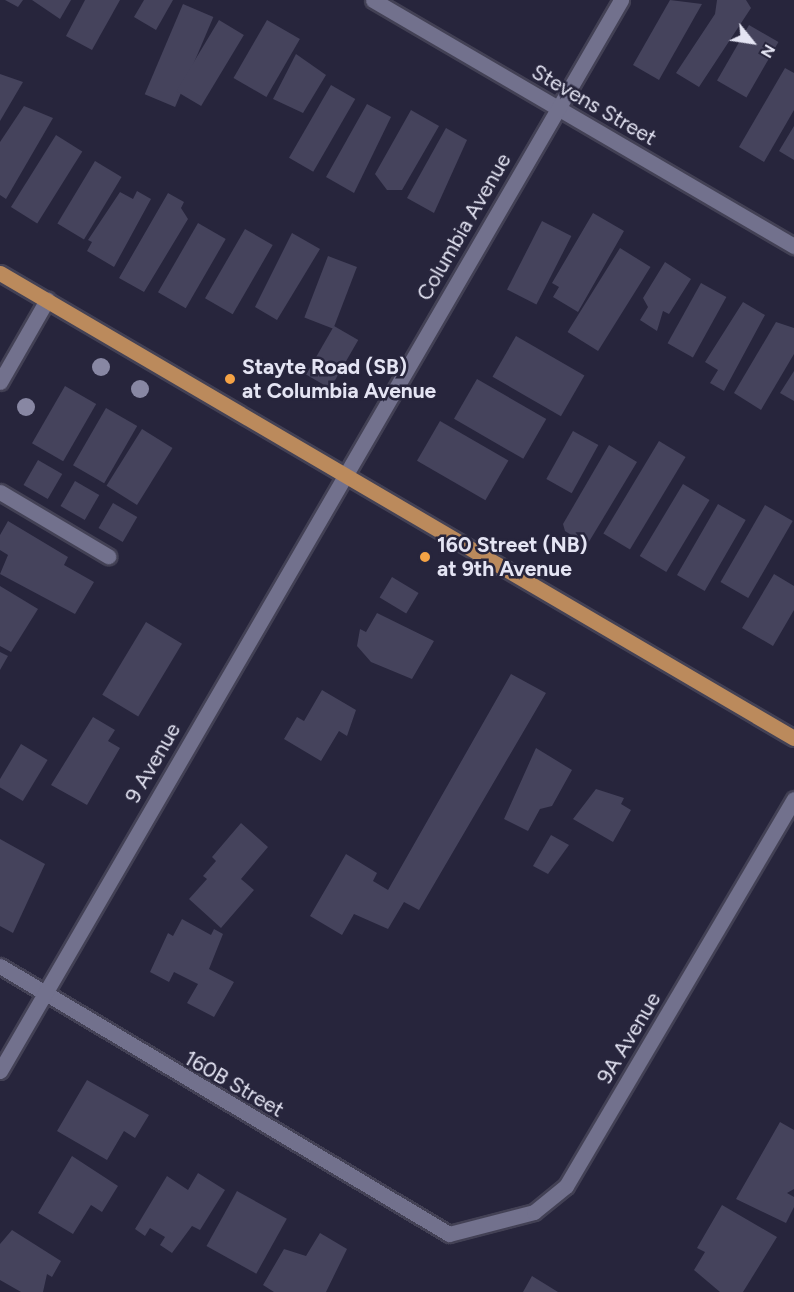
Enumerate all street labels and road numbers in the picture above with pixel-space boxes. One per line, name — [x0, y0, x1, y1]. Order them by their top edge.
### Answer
street label: Stevens Street — [527, 59, 661, 151]
street label: Columbia Avenue — [412, 149, 516, 305]
street label: 9 Avenue — [120, 719, 186, 807]
street label: 9A Avenue — [592, 988, 666, 1088]
street label: 160B Street — [180, 1045, 288, 1123]

